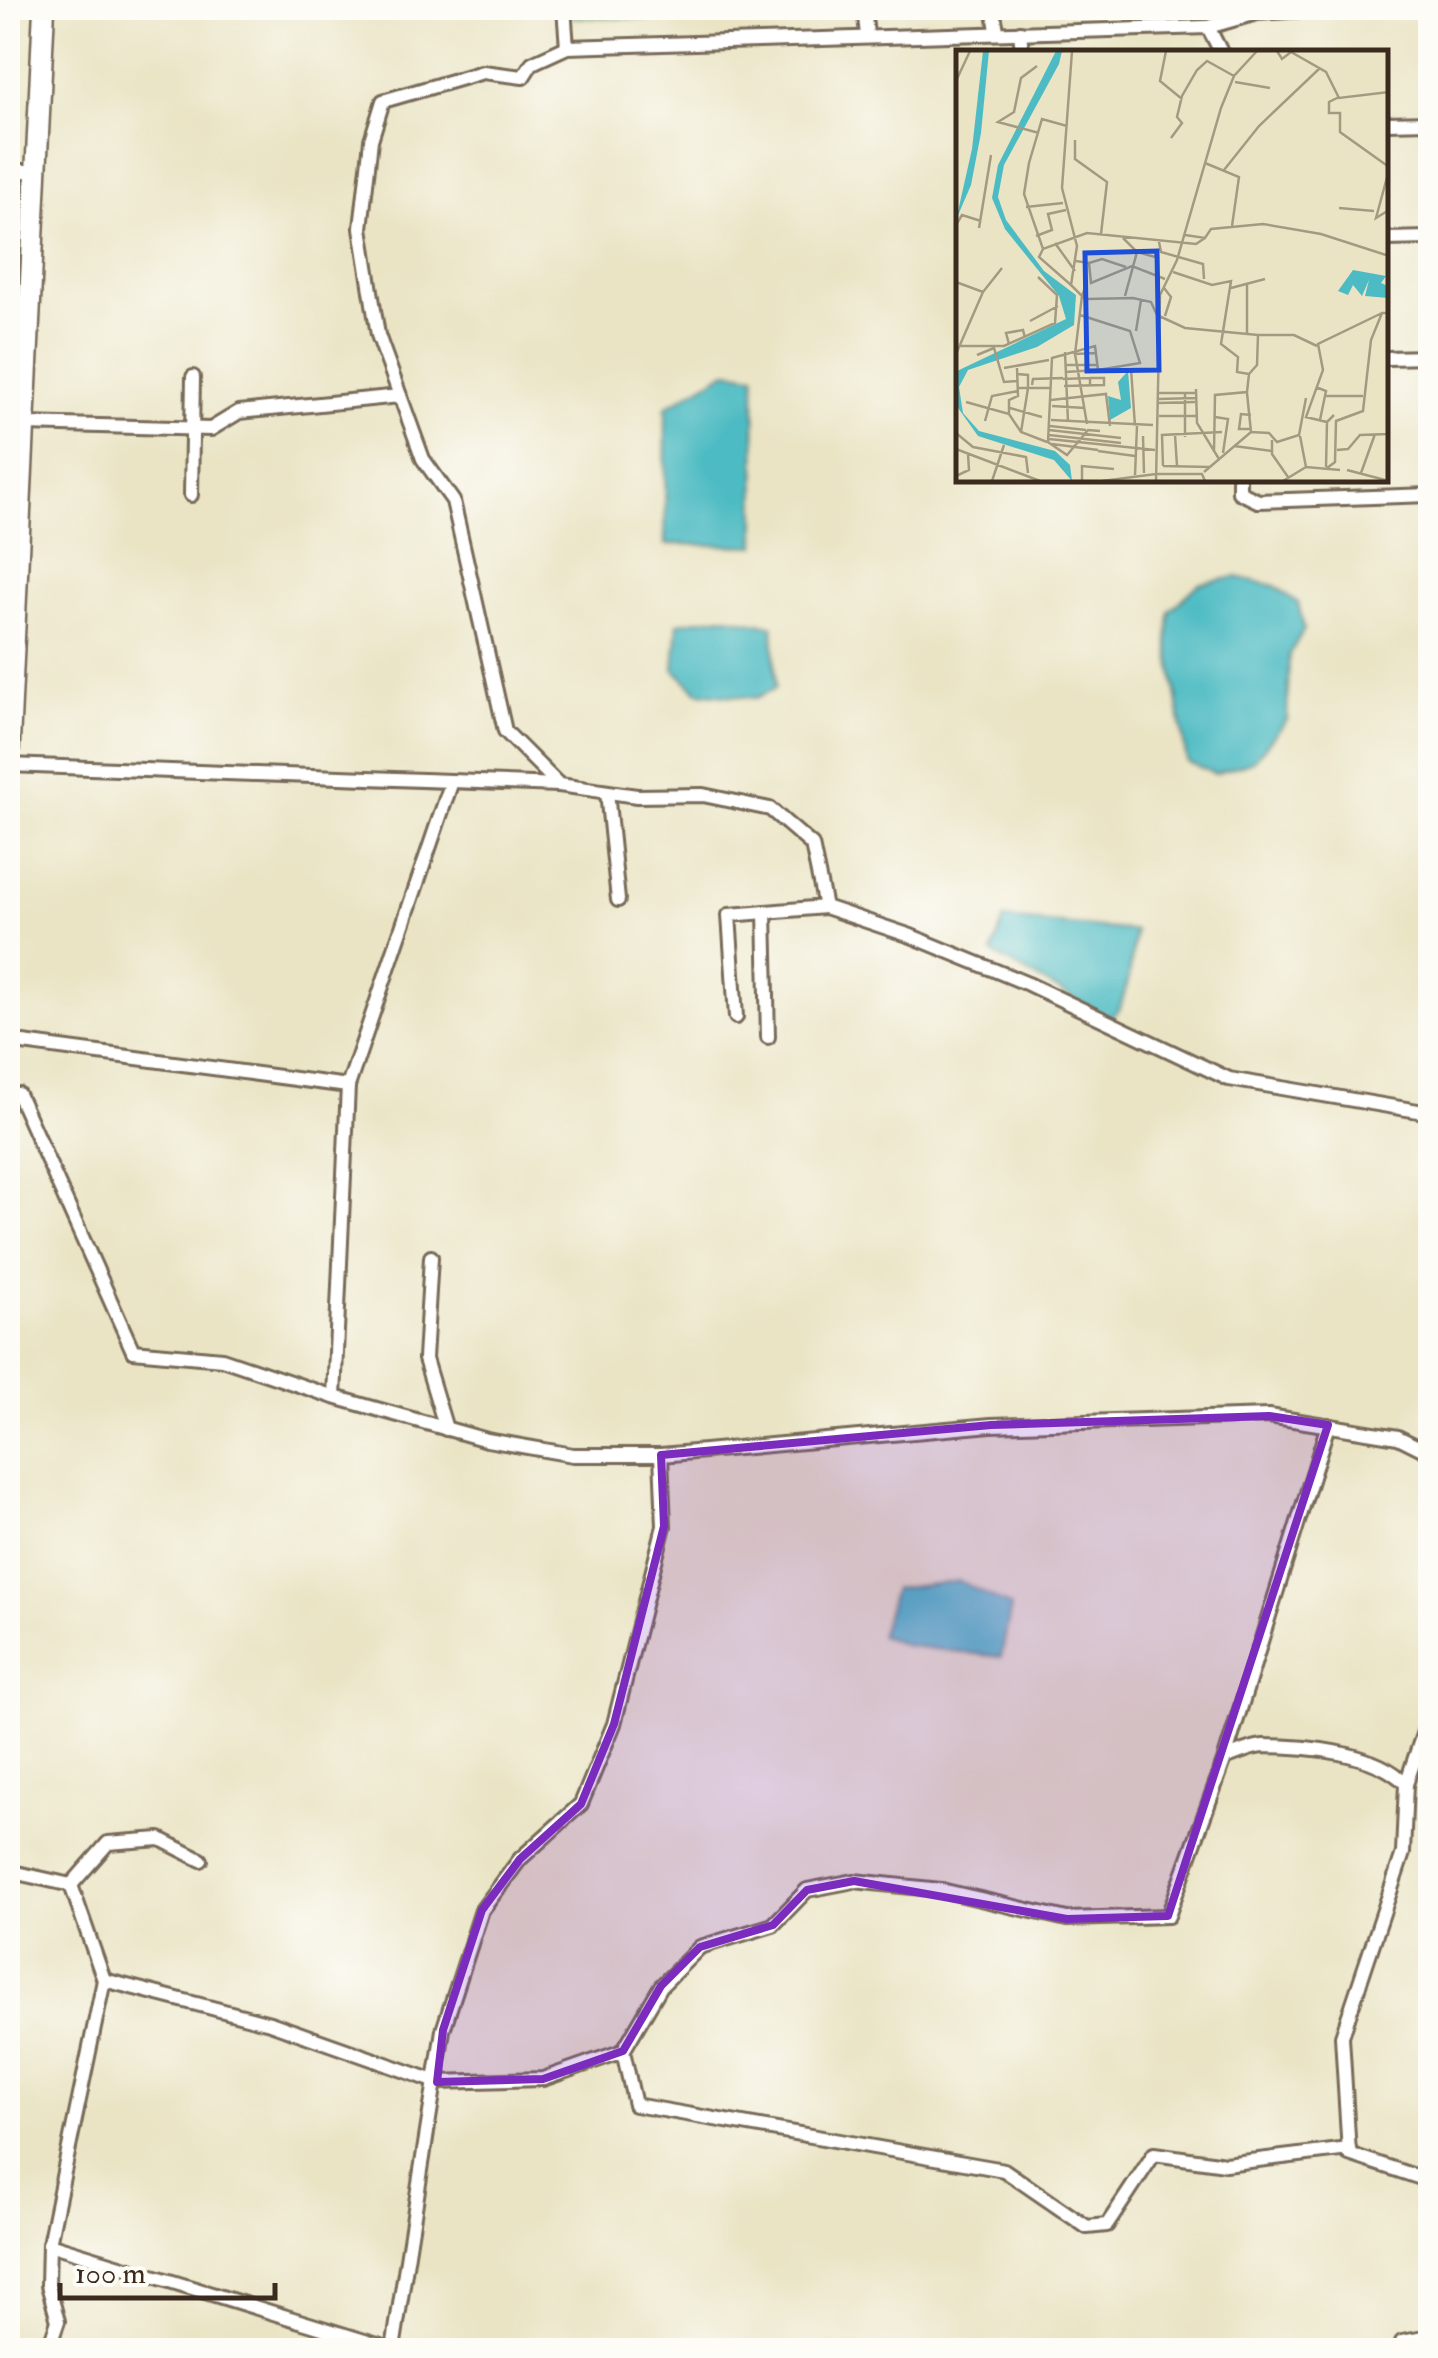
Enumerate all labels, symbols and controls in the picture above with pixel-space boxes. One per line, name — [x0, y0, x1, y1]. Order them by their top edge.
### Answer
inset map — [956, 50, 1388, 482]
scale bar — [60, 2238, 275, 2300]
text: 100 m — [75, 2255, 146, 2292]

